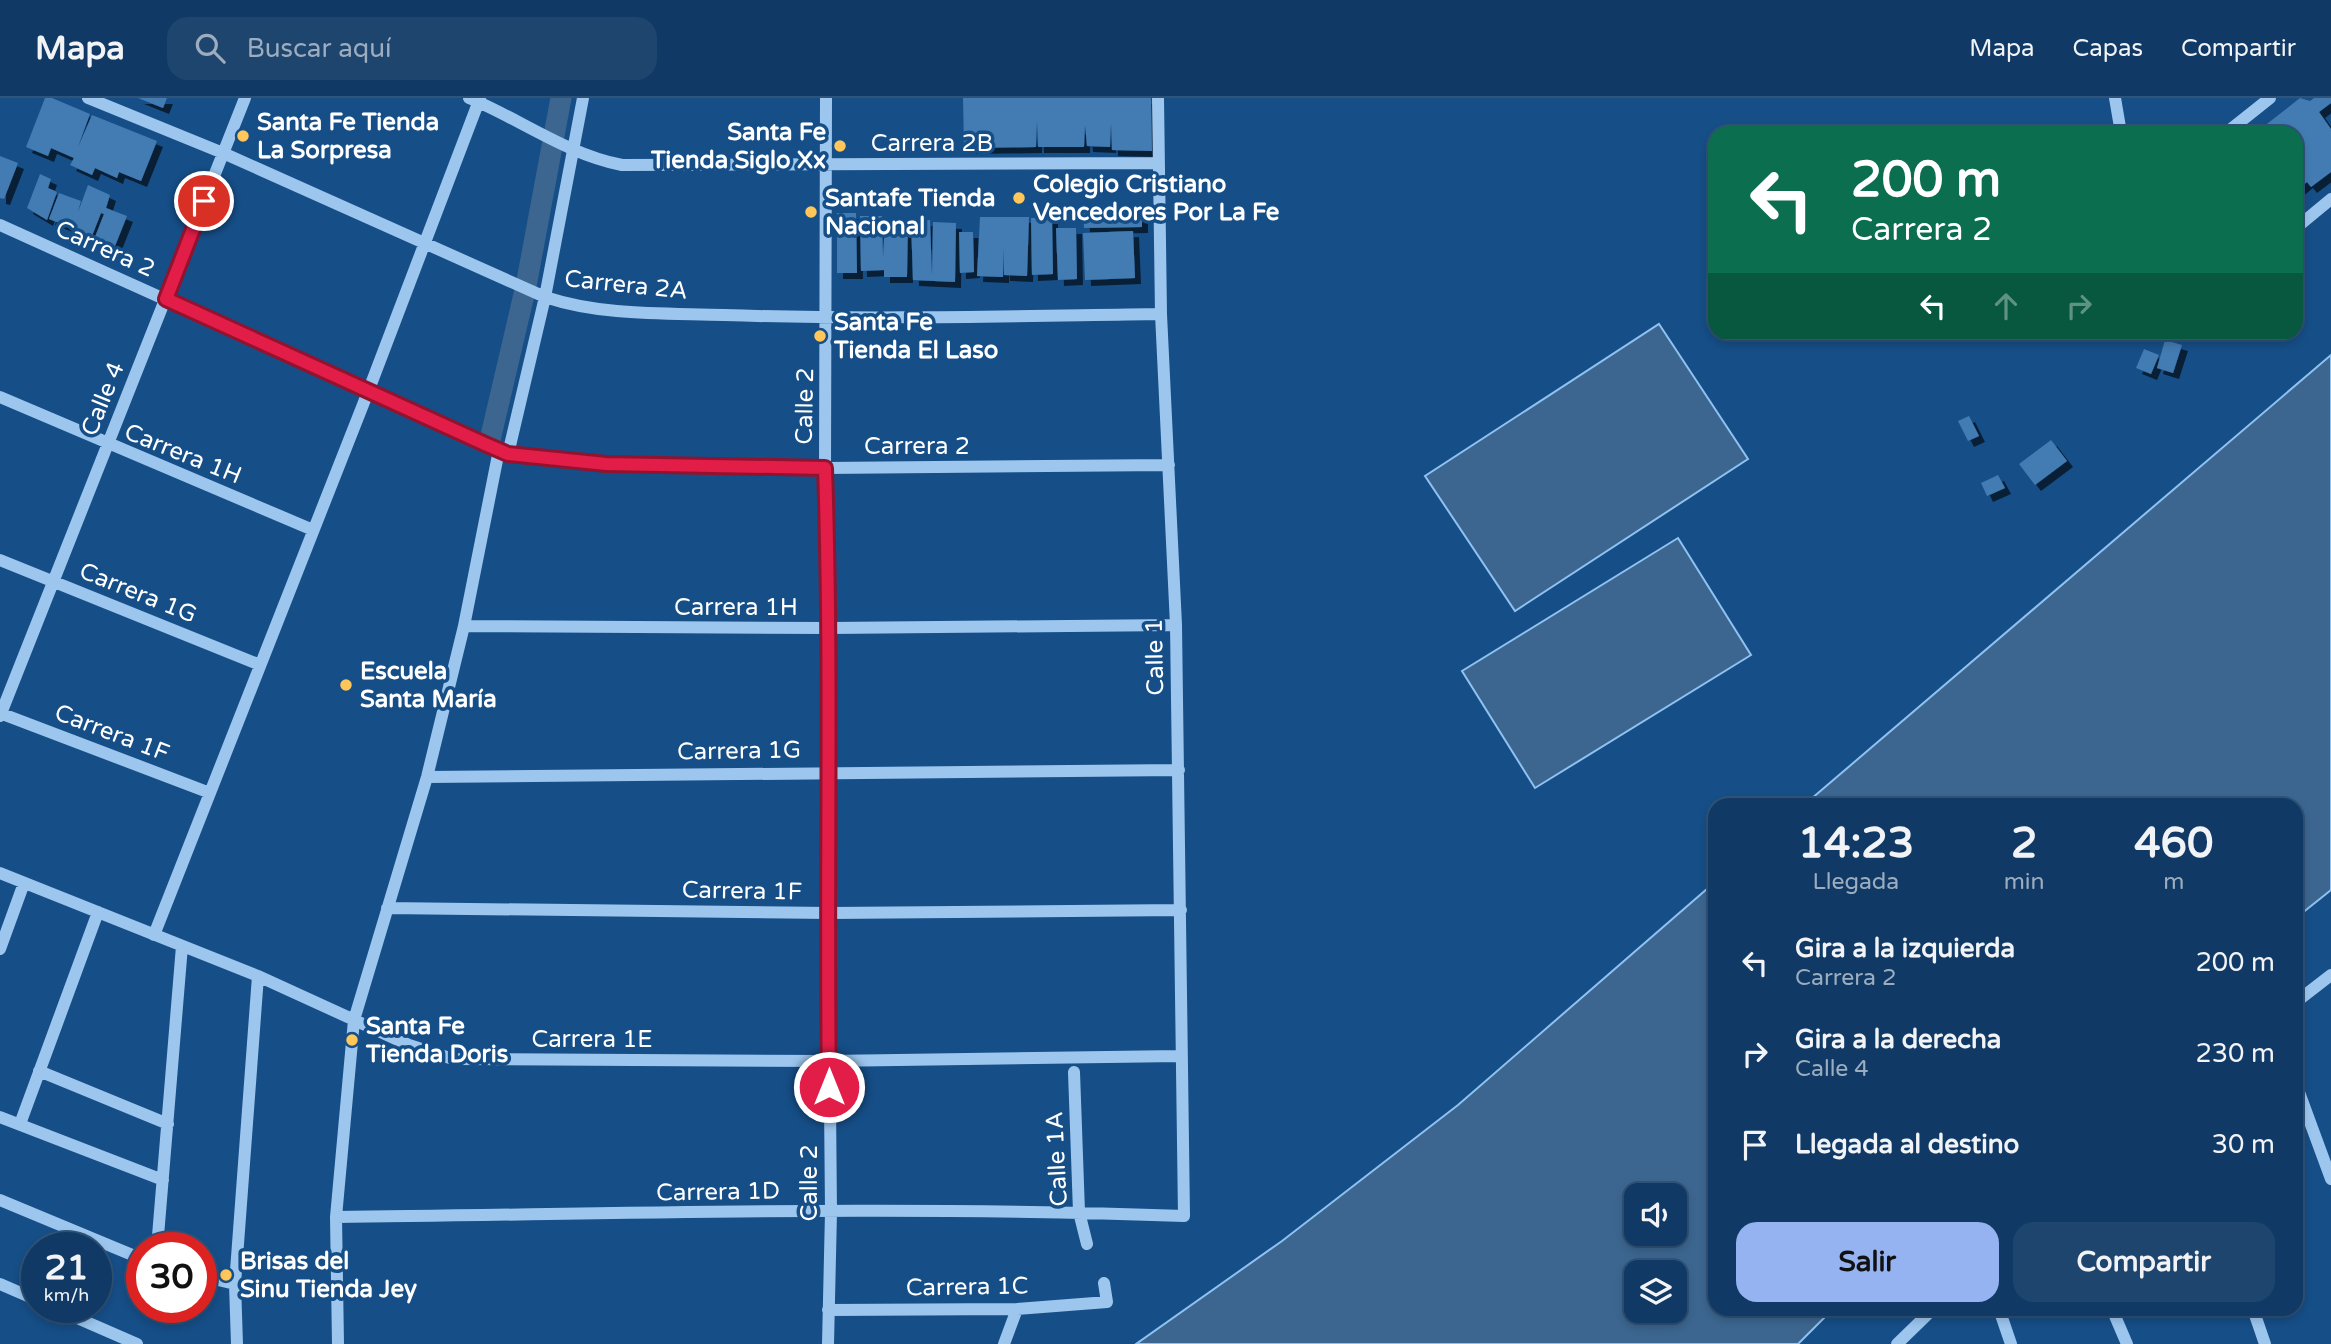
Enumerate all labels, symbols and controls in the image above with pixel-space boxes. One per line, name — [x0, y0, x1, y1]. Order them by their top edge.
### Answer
search box — [167, 17, 657, 80]
text: Mapa — [35, 29, 125, 68]
icon: search — [191, 29, 229, 67]
text: Buscar aquí — [247, 33, 391, 64]
text: Mapa — [1969, 34, 2035, 63]
text: Capas — [2073, 34, 2143, 63]
text: Compartir — [2181, 34, 2296, 63]
place label: Santa Fe Tienda La Sorpresa — [257, 108, 439, 165]
place label: Santa Fe Tienda Siglo Xx — [650, 118, 826, 175]
marker: Santa Fe Tienda La Sorpresa — [235, 128, 251, 144]
street label: Carrera 2B — [871, 129, 993, 158]
marker: Santa Fe Tienda Siglo Xx — [832, 138, 848, 154]
text: 200 m — [1851, 151, 2001, 210]
icon: left — [1736, 154, 1827, 245]
place label: Colegio Cristiano Vencedores Por La Fe — [1033, 170, 1280, 227]
pin — [174, 171, 234, 231]
icon: arrive — [185, 182, 223, 220]
place label: Santafe Tienda Nacional — [825, 184, 995, 241]
marker: Colegio Cristiano Vencedores Por La Fe — [1011, 190, 1027, 206]
marker: Santafe Tienda Nacional — [803, 204, 819, 220]
text: Carrera 2 — [1851, 211, 1992, 249]
street label: Carrera 2 — [51, 214, 159, 284]
street label: Carrera 2A — [563, 264, 689, 306]
icon: left — [1914, 287, 1952, 325]
icon: ahead — [1987, 287, 2025, 325]
icon: right — [2060, 287, 2098, 325]
place label: Santa Fe Tienda El Laso — [833, 308, 998, 365]
marker: Santa Fe Tienda El Laso — [812, 328, 828, 344]
street label: Calle 4 — [75, 358, 131, 440]
street label: Calle 2 — [790, 367, 820, 445]
street label: Carrera 1H — [120, 417, 246, 491]
street label: Carrera 2 — [864, 432, 970, 461]
street label: Carrera 1G — [75, 556, 201, 630]
street label: Carrera 1H — [674, 593, 798, 622]
street label: Calle 1 — [1140, 618, 1170, 696]
place label: Escuela Santa María — [360, 657, 497, 714]
marker: Escuela Santa María — [338, 677, 354, 693]
street label: Carrera 1F — [51, 698, 173, 768]
street label: Carrera 1G — [677, 735, 801, 767]
text: 14:23 — [1798, 818, 1914, 869]
text: 2 — [2011, 818, 2037, 869]
text: 460 — [2134, 818, 2213, 869]
text: Llegada — [1812, 868, 1899, 896]
text: min — [2004, 868, 2045, 896]
text: m — [2163, 868, 2184, 896]
street label: Carrera 1F — [682, 875, 802, 907]
text: Gira a la izquierda — [1795, 933, 2015, 964]
icon: left — [1736, 944, 1774, 982]
text: 200 m — [2195, 947, 2275, 978]
text: Carrera 2 — [1795, 964, 1896, 992]
place label: Santa Fe Tienda Doris — [365, 1012, 508, 1069]
text: Gira a la derecha — [1795, 1024, 2001, 1055]
street label: Carrera 1E — [531, 1025, 653, 1054]
marker: Santa Fe Tienda Doris — [344, 1032, 360, 1048]
icon: right — [1736, 1035, 1774, 1073]
text: 230 m — [2195, 1038, 2275, 1069]
position arrow — [792, 1050, 866, 1124]
text: Calle 4 — [1795, 1055, 1869, 1083]
street label: Calle 1A — [1040, 1111, 1074, 1207]
icon: arrive — [1736, 1126, 1774, 1164]
text: Llegada al destino — [1795, 1129, 2019, 1160]
text: 30 m — [2212, 1129, 2275, 1160]
street label: Calle 2 — [795, 1144, 824, 1222]
street label: Carrera 1D — [656, 1176, 780, 1208]
map controls — [1624, 1183, 1687, 1323]
button: sound — [1624, 1183, 1687, 1246]
button: Salir — [1736, 1222, 1999, 1302]
button: Compartir — [2013, 1222, 2275, 1302]
speed limit sign: 30 — [126, 1232, 217, 1323]
text: 21 — [45, 1247, 88, 1289]
place label: Brisas del Sinu Tienda Jey — [240, 1247, 417, 1304]
button: layers — [1624, 1260, 1687, 1323]
marker: Brisas del Sinu Tienda Jey — [218, 1267, 234, 1283]
street label: Carrera 1C — [906, 1271, 1028, 1303]
text: km/h — [44, 1284, 89, 1306]

